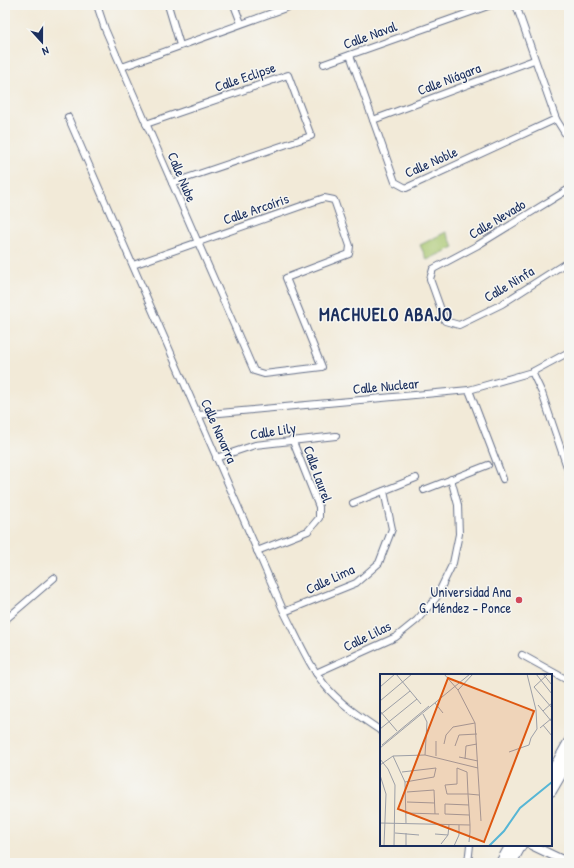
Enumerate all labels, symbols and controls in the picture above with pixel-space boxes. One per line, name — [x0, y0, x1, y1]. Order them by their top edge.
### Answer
street label: Calle Naval — [340, 16, 400, 53]
north arrow — [22, 22, 62, 62]
text: N — [40, 44, 51, 59]
street label: Calle Eclipse — [212, 57, 279, 97]
street label: Calle Niágara — [414, 58, 484, 100]
street label: Calle Noble — [401, 141, 461, 182]
street label: Calle Nube — [163, 149, 202, 205]
street label: Calle Arcoíris — [220, 188, 291, 229]
street label: Calle Nevado — [465, 194, 529, 243]
street label: Calle Ninfa — [480, 261, 538, 306]
district label: MACHUELO ABAJO — [319, 302, 453, 327]
street label: Calle Nuclear — [352, 373, 421, 398]
street label: Calle Navarra — [197, 396, 242, 466]
street label: Calle Lily — [249, 418, 297, 444]
street label: Calle Laurel — [299, 443, 338, 505]
street label: Calle Lima — [303, 559, 358, 598]
place label: Universidad Ana G. Méndez - Ponce — [419, 582, 512, 617]
marker: Universidad Ana G. Méndez - Ponce — [514, 595, 524, 605]
street label: Calle Lilas — [340, 616, 394, 655]
inset map — [380, 674, 552, 846]

